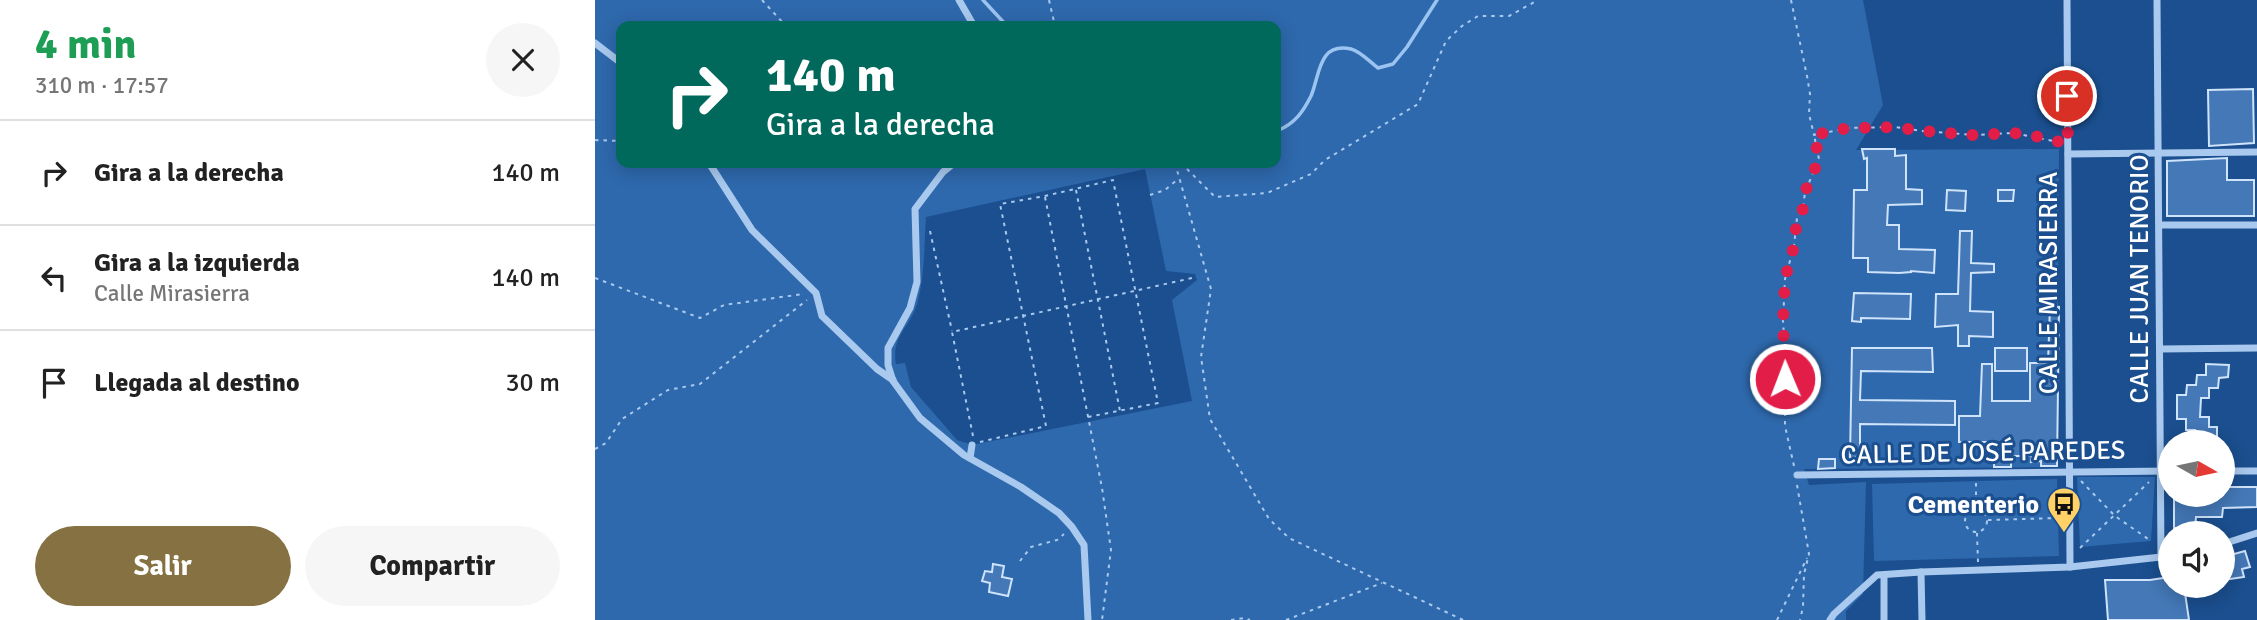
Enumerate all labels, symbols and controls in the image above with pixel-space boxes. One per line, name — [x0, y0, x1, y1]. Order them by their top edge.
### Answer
text: 4 min — [35, 19, 136, 70]
button: close — [486, 23, 560, 97]
text: 140 m — [766, 45, 896, 105]
icon: right — [651, 49, 742, 140]
pin — [2037, 66, 2097, 126]
text: 310 m · 17:57 — [35, 71, 169, 100]
icon: arrive — [2048, 77, 2086, 115]
text: Gira a la derecha — [766, 105, 995, 144]
icon: right — [35, 154, 73, 192]
street label: CALLE JUAN TENORIO — [2124, 154, 2156, 404]
text: Gira a la derecha — [94, 157, 284, 189]
text: 140 m — [491, 157, 560, 189]
street label: CALLE MIRASIERRA — [2033, 172, 2065, 394]
text: Gira a la izquierda — [94, 247, 300, 279]
icon: left — [35, 259, 73, 297]
text: 140 m — [491, 262, 560, 294]
text: Calle Mirasierra — [94, 279, 250, 308]
position arrow — [1748, 342, 1822, 416]
icon: arrive — [35, 364, 73, 402]
text: Llegada al destino — [94, 367, 300, 399]
text: 30 m — [505, 367, 560, 399]
north arrow — [2158, 430, 2235, 508]
map controls — [2158, 430, 2235, 598]
street label: CALLE DE JOSÉ PAREDES — [1840, 435, 2126, 471]
bus stop icon: Cementerio — [2045, 485, 2083, 534]
place label: Cementerio — [1908, 489, 2039, 521]
button: sound — [2158, 521, 2235, 598]
button: Salir — [35, 526, 291, 606]
button: Compartir — [305, 526, 560, 606]

